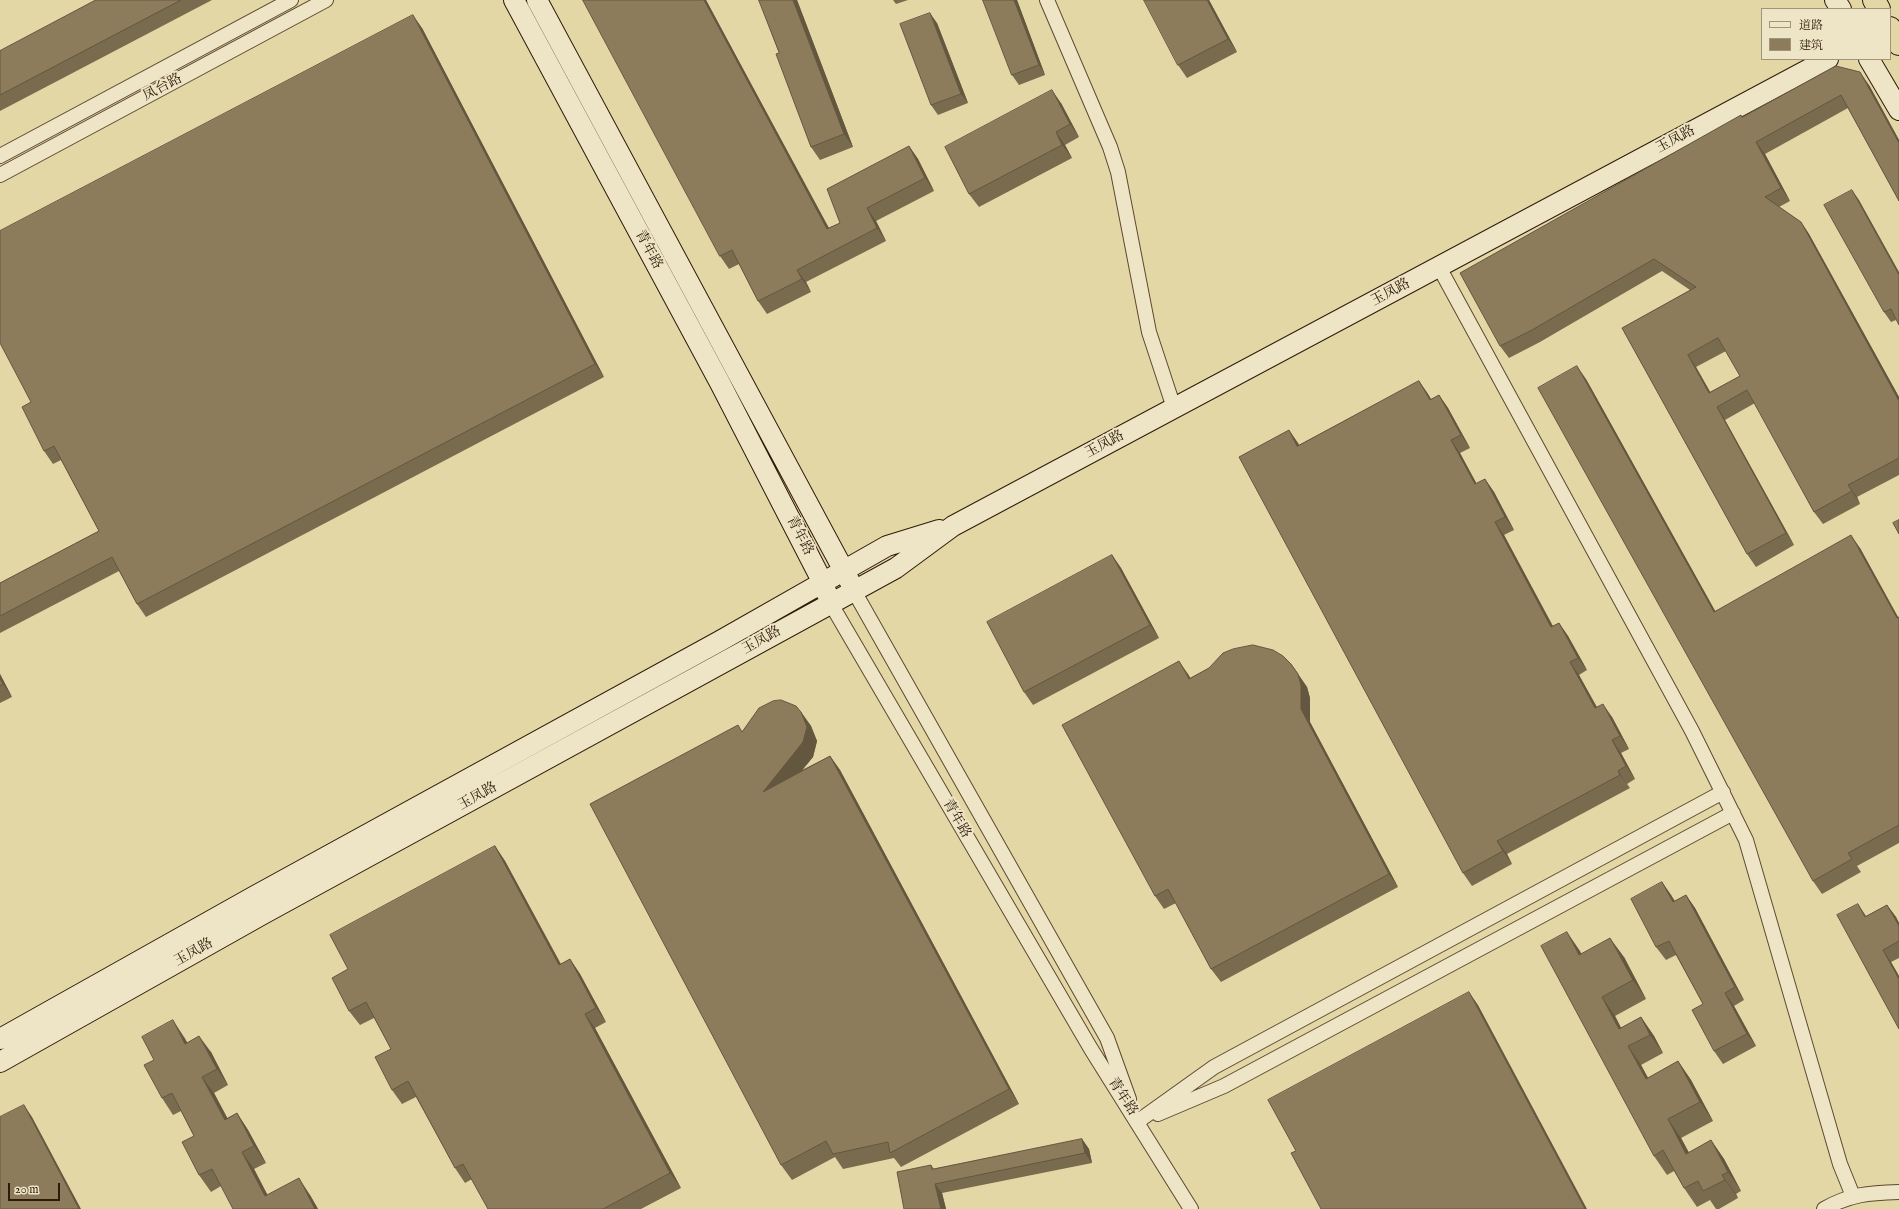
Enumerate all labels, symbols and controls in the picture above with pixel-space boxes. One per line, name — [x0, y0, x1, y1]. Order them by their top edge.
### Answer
legend — [1761, 8, 1891, 60]
text: 道路 — [1799, 18, 1823, 33]
text: 建筑 — [1799, 38, 1823, 53]
street label: 凤台路 — [141, 71, 185, 105]
street label: 玉凤路 — [1654, 123, 1698, 157]
street label: 青年路 — [631, 228, 665, 272]
street label: 玉凤路 — [1369, 276, 1413, 310]
street label: 玉凤路 — [1083, 428, 1127, 462]
street label: 青年路 — [782, 513, 816, 559]
street label: 玉凤路 — [740, 623, 784, 659]
street label: 玉凤路 — [456, 779, 500, 815]
street label: 青年路 — [938, 797, 974, 841]
street label: 玉凤路 — [172, 935, 216, 971]
street label: 青年路 — [1104, 1075, 1140, 1119]
scale bar — [10, 1175, 62, 1201]
text: 20 m — [15, 1182, 38, 1197]

